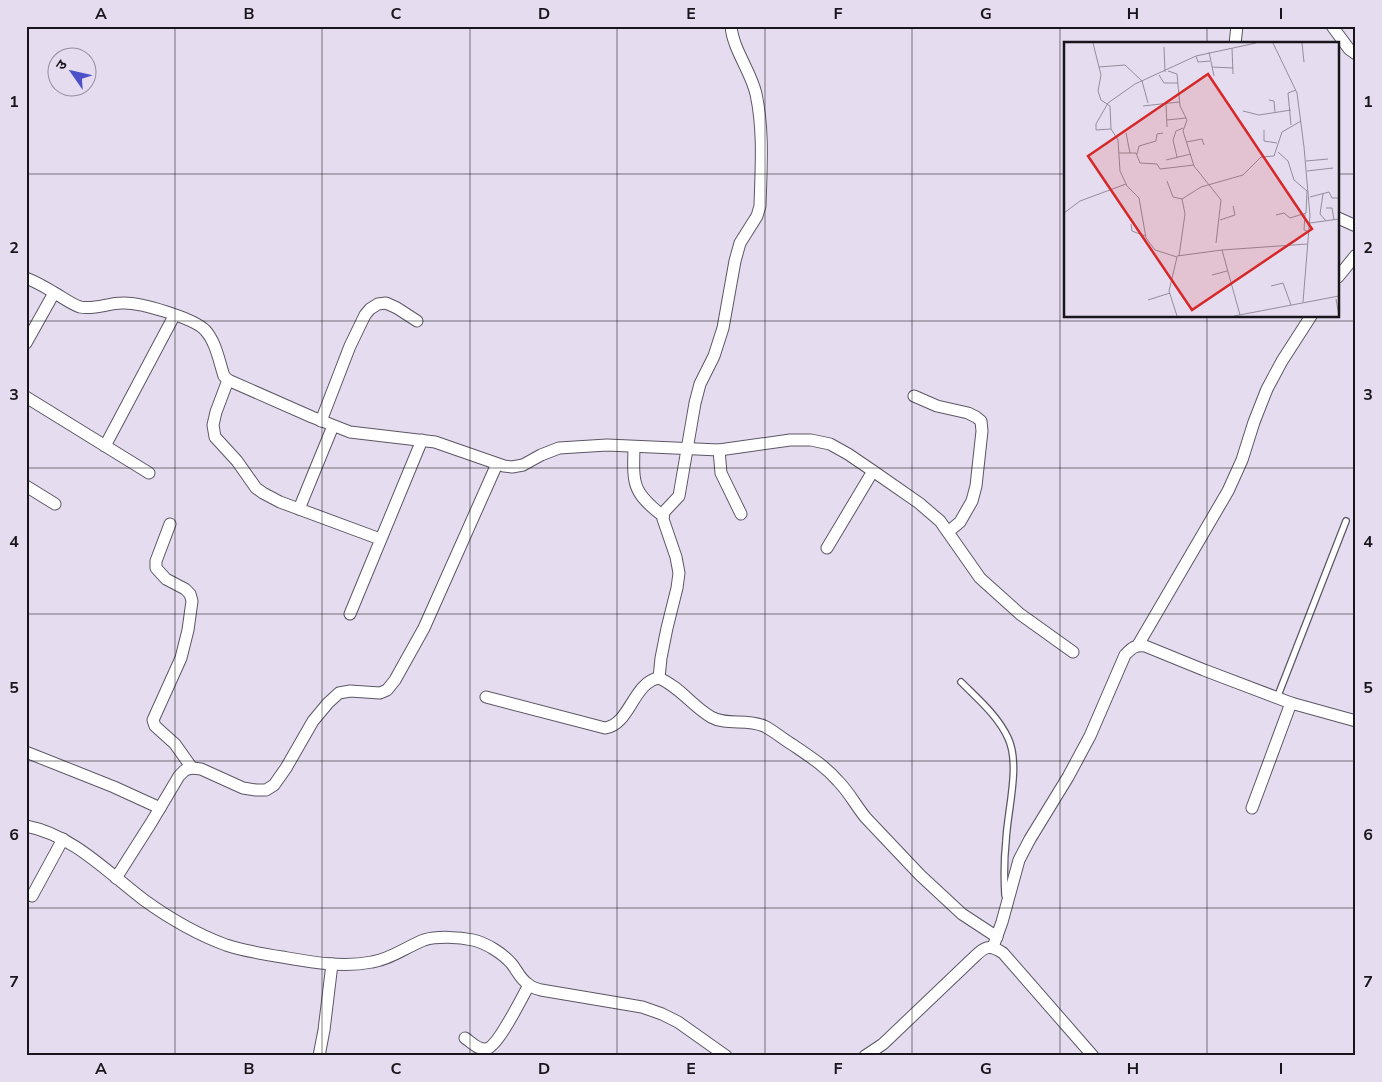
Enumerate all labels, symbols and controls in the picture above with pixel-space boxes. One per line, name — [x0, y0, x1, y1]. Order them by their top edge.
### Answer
text: A — [95, 3, 107, 25]
text: B — [243, 3, 255, 25]
text: C — [391, 3, 402, 25]
text: D — [538, 3, 550, 25]
text: E — [686, 3, 696, 25]
text: F — [834, 3, 843, 25]
text: G — [980, 3, 992, 25]
text: H — [1127, 3, 1139, 25]
text: I — [1279, 3, 1283, 25]
inset map — [1064, 42, 1340, 318]
north arrow — [48, 48, 98, 98]
text: उ — [51, 56, 72, 74]
text: 1 — [9, 91, 19, 113]
text: 1 — [1363, 91, 1373, 113]
text: 2 — [9, 237, 19, 259]
text: 2 — [1363, 237, 1373, 259]
text: 3 — [9, 384, 19, 406]
text: 3 — [1363, 384, 1373, 406]
text: 4 — [9, 531, 19, 553]
text: 4 — [1363, 531, 1373, 553]
text: 5 — [9, 677, 19, 699]
text: 5 — [1363, 677, 1373, 699]
text: 6 — [9, 824, 19, 846]
text: 6 — [1363, 824, 1373, 846]
text: 7 — [9, 971, 19, 993]
text: 7 — [1363, 971, 1373, 993]
text: A — [95, 1058, 107, 1080]
text: B — [243, 1058, 255, 1080]
text: C — [391, 1058, 402, 1080]
text: D — [538, 1058, 550, 1080]
text: E — [686, 1058, 696, 1080]
text: F — [834, 1058, 843, 1080]
text: G — [980, 1058, 992, 1080]
text: H — [1127, 1058, 1139, 1080]
text: I — [1279, 1058, 1283, 1080]

